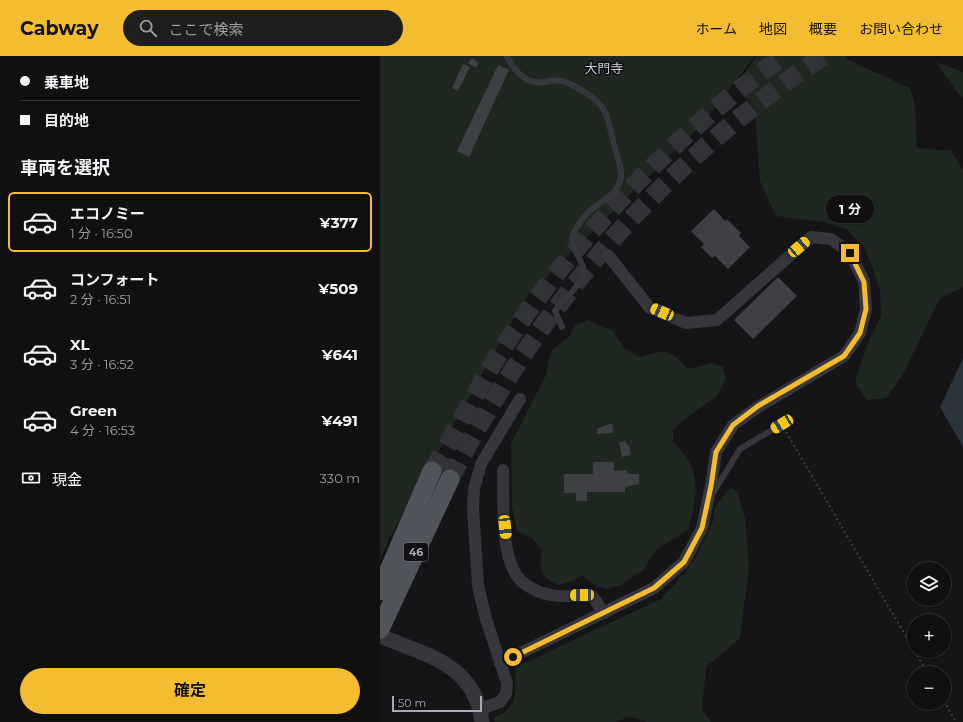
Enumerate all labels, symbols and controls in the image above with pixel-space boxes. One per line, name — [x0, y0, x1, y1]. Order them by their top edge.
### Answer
search box — [123, 10, 403, 46]
text: Cabway — [20, 17, 99, 40]
icon: search — [137, 17, 159, 39]
text: ここで検索 — [169, 20, 244, 39]
text: ホーム — [695, 20, 737, 38]
text: 地図 — [759, 20, 787, 38]
text: 概要 — [809, 20, 837, 38]
text: お問い合わせ — [859, 20, 943, 38]
district label: 大門寺 — [584, 60, 624, 76]
text: 乗車地 — [44, 73, 89, 92]
text: 目的地 — [44, 111, 89, 130]
text: 車両を選択 — [20, 157, 110, 179]
callout: 1 分 — [826, 195, 874, 223]
text: 1 分 — [839, 201, 861, 217]
icon: car — [22, 204, 58, 240]
text: エコノミー — [70, 204, 145, 223]
text: ¥377 — [319, 213, 358, 232]
text: 1 分 · 16:50 — [70, 225, 133, 241]
car — [786, 235, 812, 259]
route end — [841, 244, 859, 262]
icon: car — [22, 270, 58, 306]
text: コンフォート — [70, 270, 160, 289]
text: ¥509 — [318, 279, 358, 298]
text: 2 分 · 16:51 — [70, 291, 131, 307]
car — [649, 302, 675, 322]
text: XL — [70, 335, 89, 354]
icon: car — [22, 336, 58, 372]
text: ¥641 — [322, 345, 358, 364]
text: 3 分 · 16:52 — [70, 356, 134, 372]
text: Green — [70, 401, 117, 420]
icon: car — [22, 402, 58, 438]
text: ¥491 — [321, 411, 358, 430]
car — [769, 413, 795, 435]
text: 4 分 · 16:53 — [70, 422, 135, 438]
icon: cash — [20, 467, 42, 489]
text: 現金 — [52, 470, 82, 489]
text: 330 m — [320, 470, 360, 486]
car — [498, 514, 512, 540]
road number: 46 — [404, 543, 428, 561]
map controls — [907, 562, 951, 710]
button: layers — [907, 562, 951, 606]
car — [570, 589, 594, 601]
button: + — [907, 614, 951, 658]
route start — [504, 648, 522, 666]
button: − — [907, 666, 951, 710]
button: 確定 — [20, 668, 360, 714]
scale bar — [392, 694, 482, 713]
text: 50 m — [398, 696, 426, 710]

